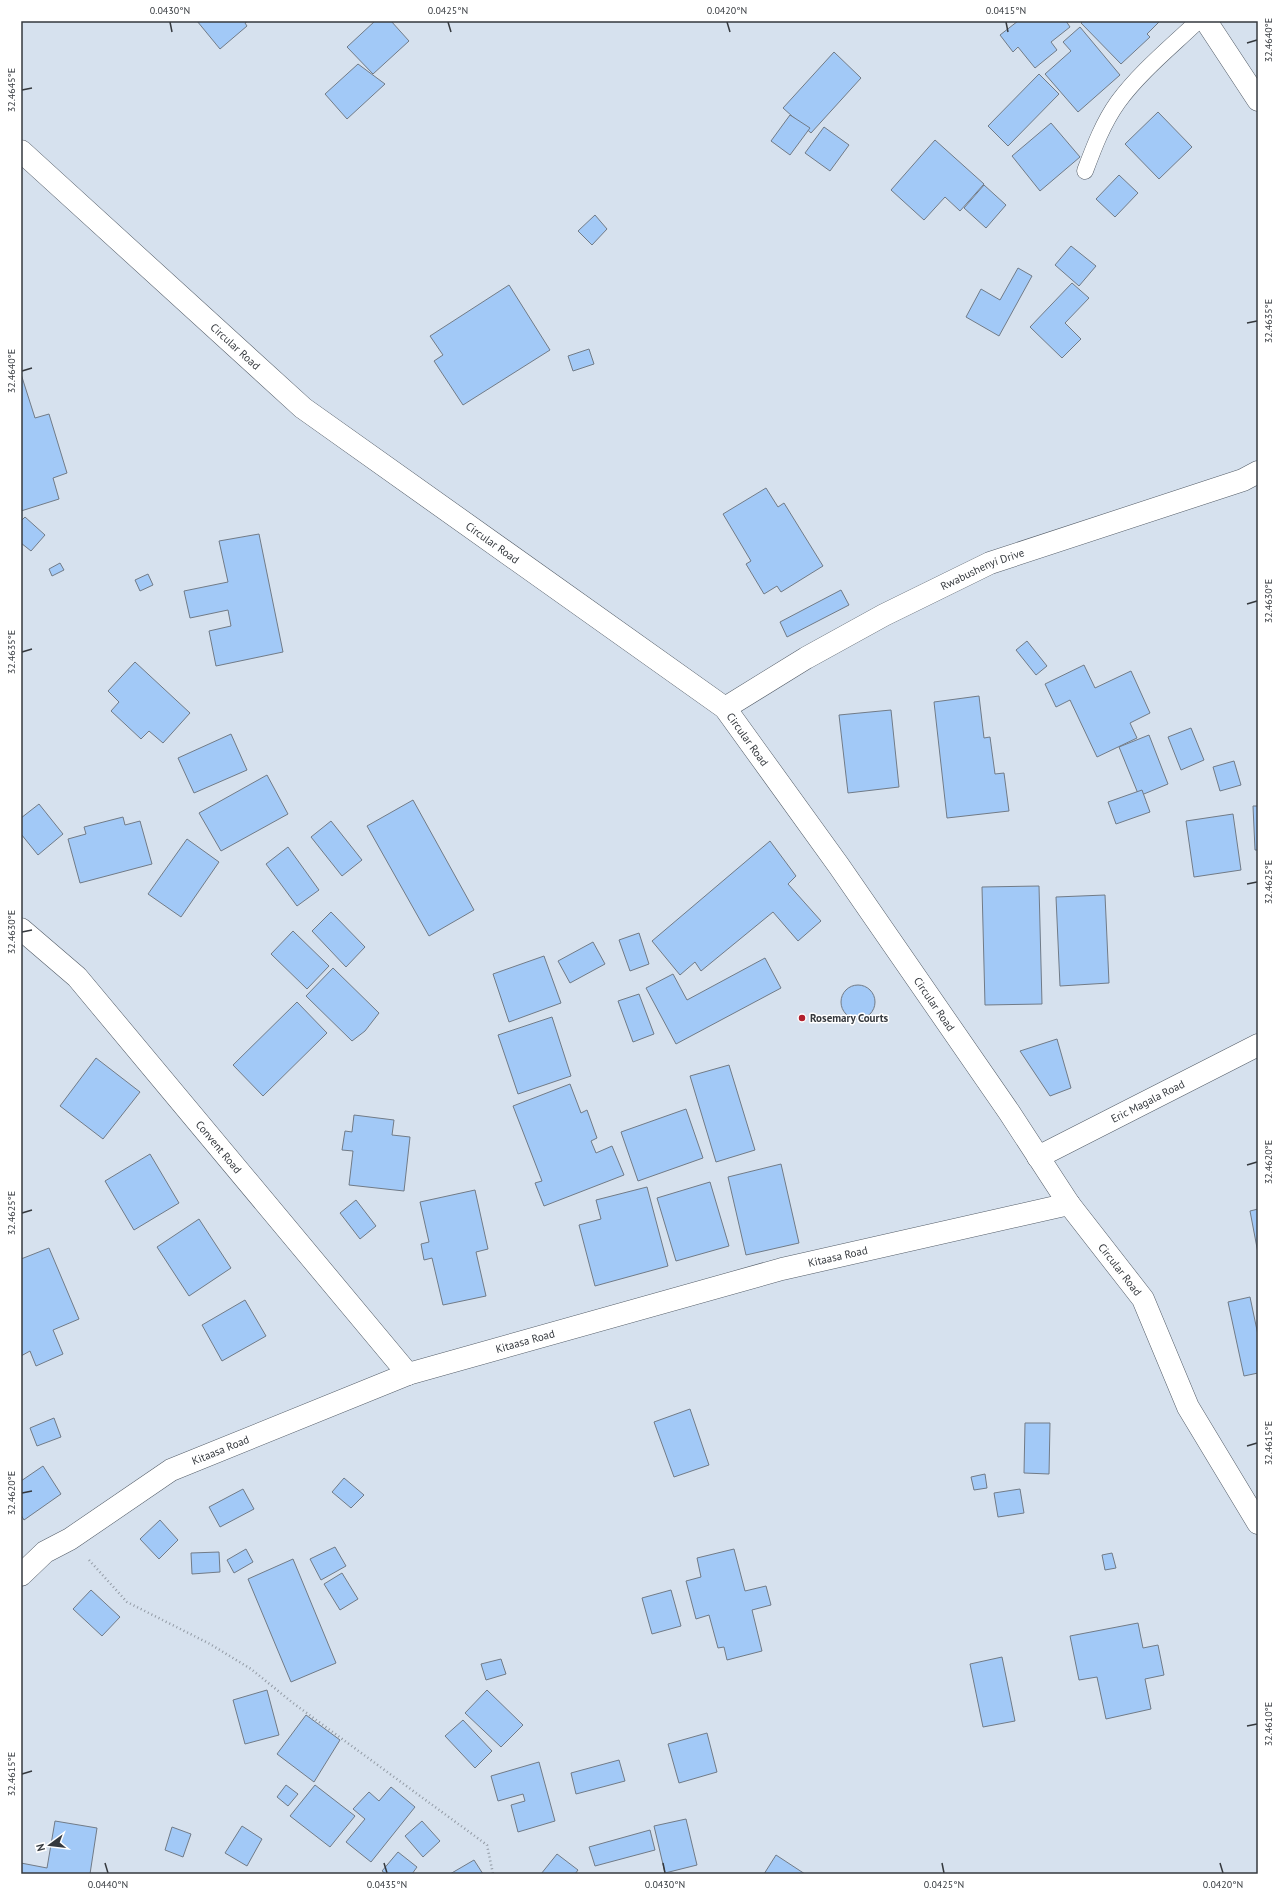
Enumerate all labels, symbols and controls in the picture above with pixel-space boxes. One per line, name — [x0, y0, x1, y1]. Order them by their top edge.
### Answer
text: 0.0430°N — [150, 4, 190, 17]
text: 0.0425°N — [428, 4, 468, 17]
text: 0.0420°N — [707, 4, 747, 17]
text: 0.0415°N — [986, 4, 1026, 17]
text: 32.4640°E — [1262, 18, 1275, 62]
text: 32.4645°E — [5, 68, 18, 112]
text: 32.4635°E — [1262, 299, 1275, 343]
street label: Circular Road — [207, 320, 263, 373]
text: 32.4640°E — [5, 349, 18, 393]
street label: Circular Road — [463, 519, 522, 567]
street label: Rwabushenyi Drive — [938, 545, 1026, 593]
text: 32.4630°E — [1262, 579, 1275, 623]
text: 32.4635°E — [5, 630, 18, 674]
street label: Circular Road — [724, 710, 772, 769]
text: 32.4625°E — [1262, 860, 1275, 904]
text: 32.4630°E — [5, 910, 18, 954]
street label: Circular Road — [911, 974, 958, 1034]
place label: Rosemary Courts — [810, 1011, 889, 1025]
marker: Rosemary Courts — [797, 1013, 807, 1023]
street label: Eric Magala Road — [1108, 1077, 1187, 1126]
street label: Convent Road — [193, 1118, 245, 1176]
text: 32.4620°E — [1262, 1140, 1275, 1184]
text: 32.4625°E — [5, 1191, 18, 1235]
street label: Circular Road — [1095, 1240, 1145, 1299]
street label: Kitaasa Road — [807, 1243, 869, 1270]
street label: Kitaasa Road — [494, 1326, 556, 1356]
text: 32.4615°E — [1262, 1421, 1275, 1465]
street label: Kitaasa Road — [190, 1432, 251, 1468]
text: 32.4620°E — [5, 1471, 18, 1515]
text: 32.4610°E — [1262, 1702, 1275, 1746]
text: 32.4615°E — [5, 1752, 18, 1796]
north arrow — [30, 1825, 70, 1865]
text: N — [33, 1842, 48, 1853]
text: 0.0440°N — [88, 1878, 128, 1891]
text: 0.0435°N — [367, 1878, 407, 1891]
text: 0.0430°N — [645, 1878, 685, 1891]
text: 0.0425°N — [924, 1878, 964, 1891]
text: 0.0420°N — [1203, 1878, 1243, 1891]

